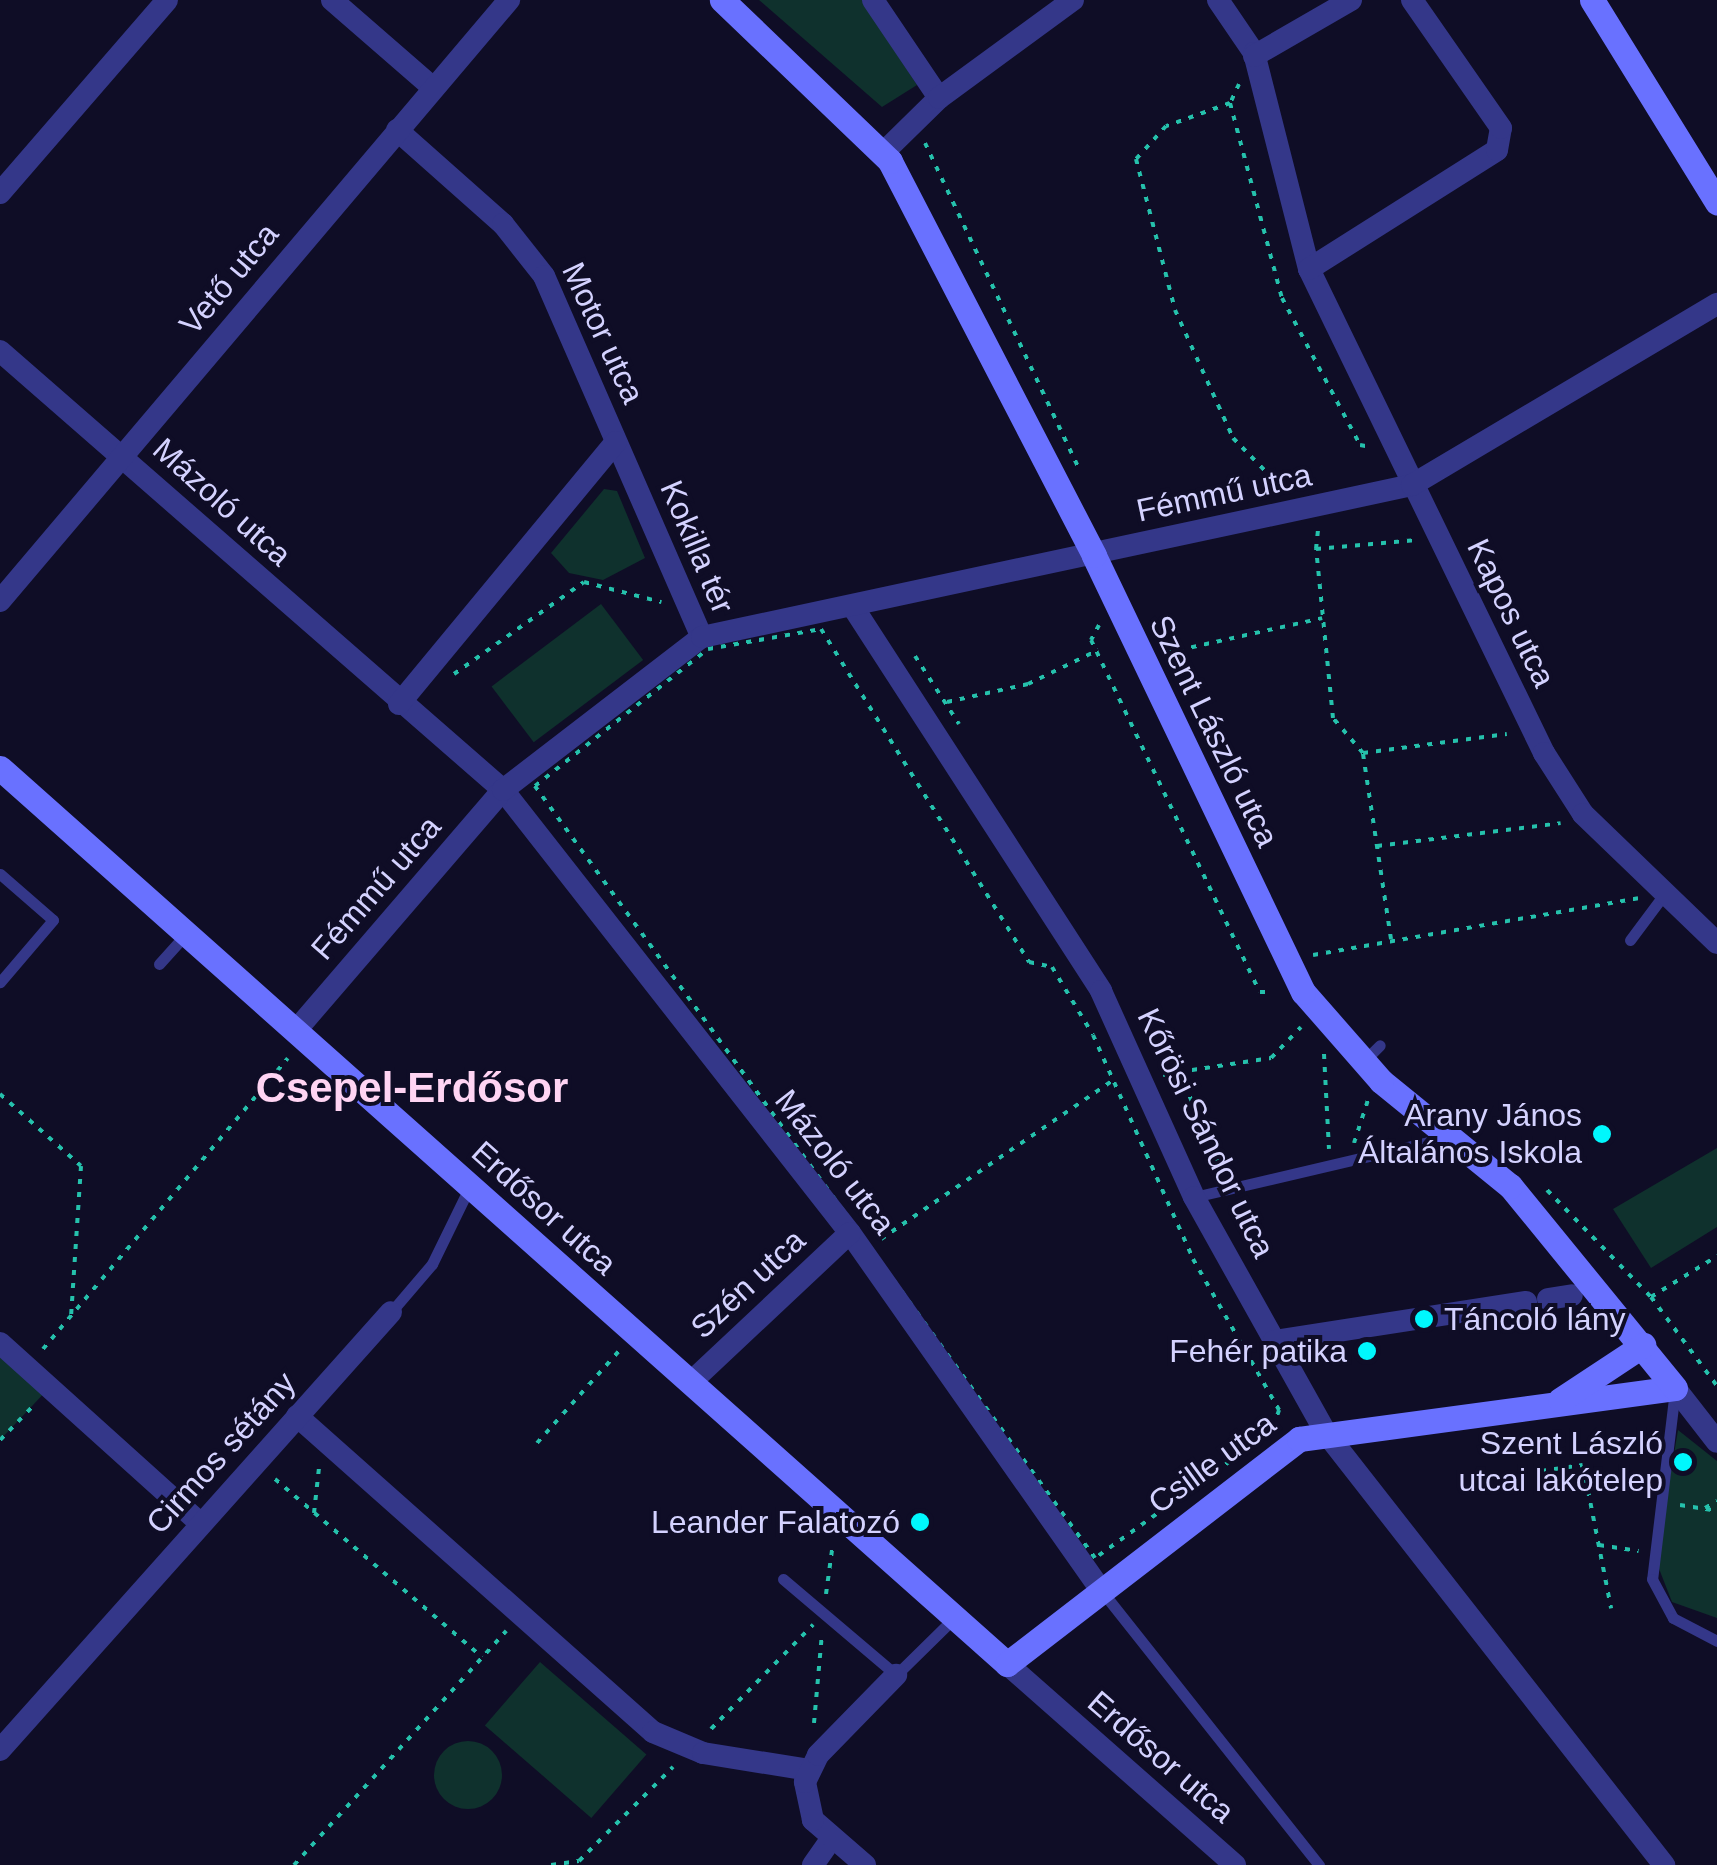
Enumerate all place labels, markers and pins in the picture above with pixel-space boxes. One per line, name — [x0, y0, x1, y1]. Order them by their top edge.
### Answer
place label: Arany János Általános Iskola — [1358, 1097, 1582, 1172]
marker: Arany János Általános Iskola — [1591, 1123, 1613, 1145]
place label: Táncoló lány — [1444, 1300, 1625, 1338]
marker: Táncoló lány — [1413, 1308, 1435, 1330]
place label: Fehér patika — [1169, 1332, 1347, 1370]
marker: Fehér patika — [1356, 1340, 1378, 1362]
place label: Szent László utcai lakótelep — [1458, 1425, 1663, 1500]
marker: Szent László utcai lakótelep — [1672, 1451, 1694, 1473]
place label: Leander Falatozó — [651, 1503, 900, 1541]
marker: Leander Falatozó — [909, 1511, 931, 1533]

